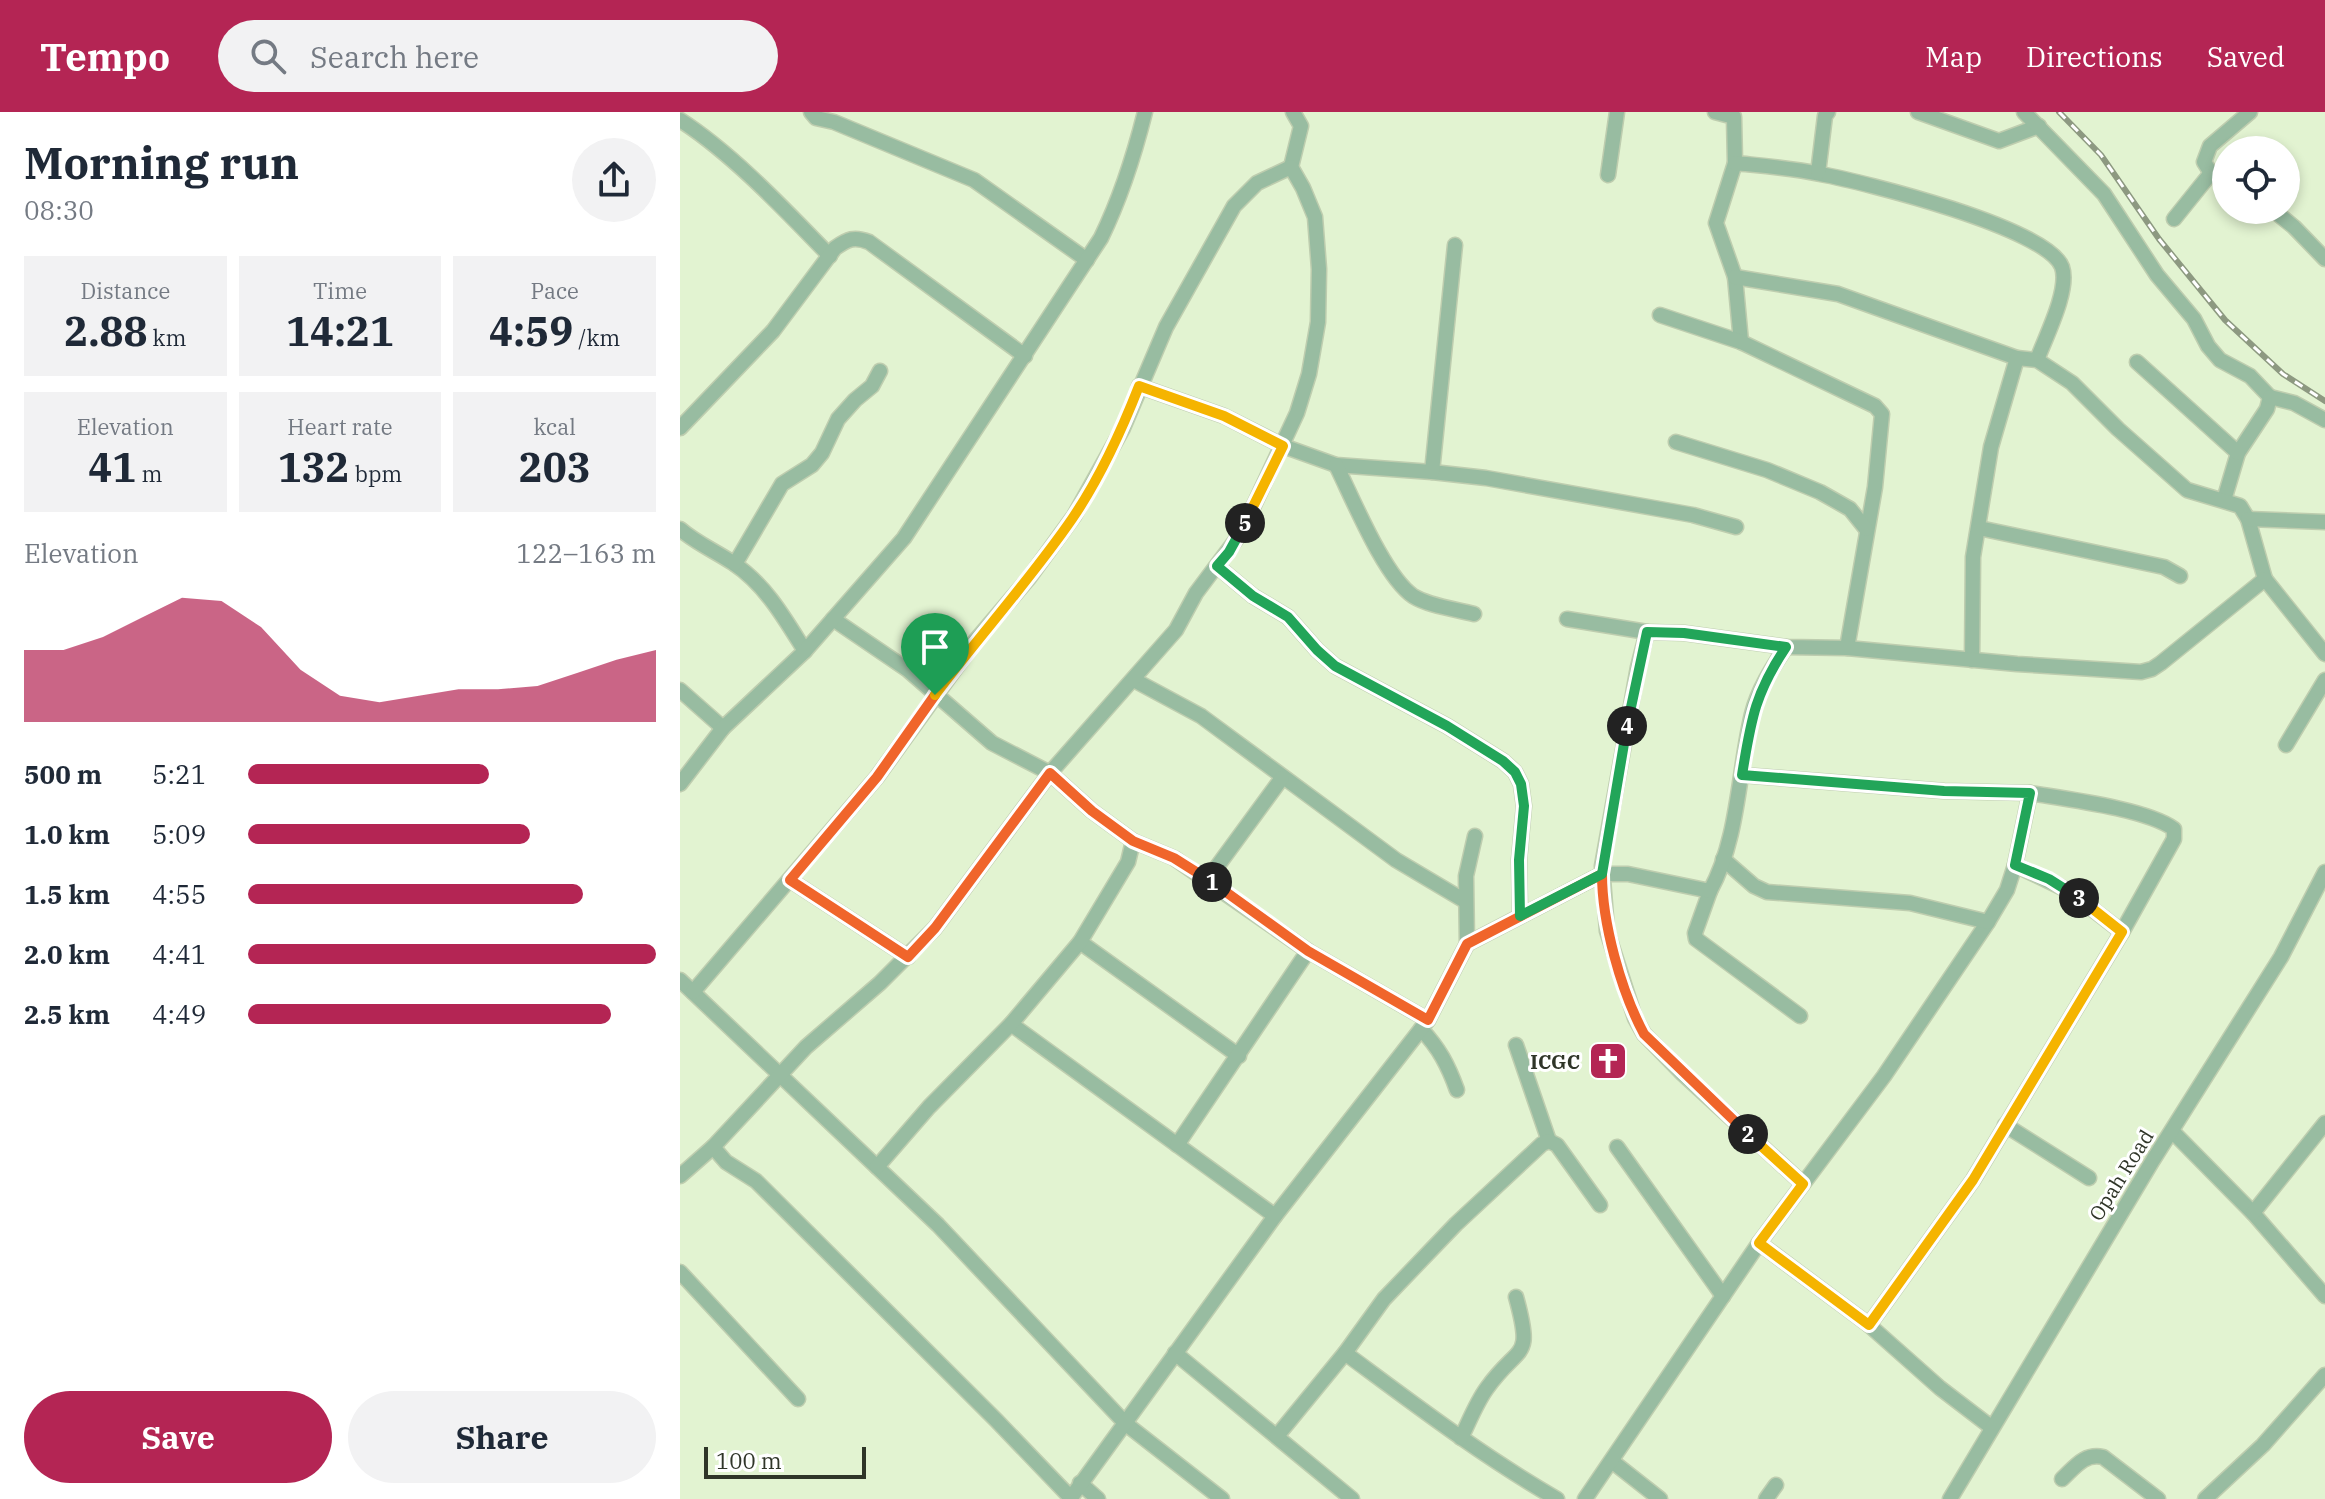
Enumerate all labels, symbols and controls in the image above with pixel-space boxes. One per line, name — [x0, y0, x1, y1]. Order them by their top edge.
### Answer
search box — [218, 20, 778, 92]
text: Tempo — [40, 32, 170, 81]
icon: search — [246, 34, 290, 78]
text: Search here — [310, 37, 479, 76]
text: Map — [1925, 38, 1982, 75]
text: Directions — [2026, 38, 2163, 75]
text: Saved — [2207, 38, 2285, 75]
text: Morning run — [24, 134, 299, 191]
map controls — [2212, 136, 2300, 224]
button: locate — [2212, 136, 2300, 224]
button: share — [572, 138, 656, 222]
text: 08:30 — [24, 193, 94, 227]
text: Distance — [80, 276, 170, 305]
text: Time — [313, 276, 367, 305]
text: Pace — [530, 276, 579, 305]
text: 2.88 — [64, 305, 148, 357]
text: 14:21 — [286, 305, 394, 357]
text: 4:59 — [489, 305, 573, 357]
text: km — [148, 323, 186, 352]
text: /km — [573, 323, 620, 352]
text: Elevation — [77, 412, 174, 441]
text: Heart rate — [287, 412, 393, 441]
text: kcal — [533, 412, 576, 441]
text: 41 — [88, 441, 136, 493]
text: 132 — [278, 441, 350, 493]
text: 203 — [519, 441, 591, 493]
text: m — [136, 459, 162, 488]
text: bpm — [350, 459, 402, 488]
pin: 5 — [1225, 503, 1265, 543]
text: 5 — [1238, 508, 1252, 537]
text: Elevation — [24, 536, 139, 570]
text: 122–163 m — [516, 536, 656, 570]
pin — [901, 613, 969, 695]
icon: arrive — [913, 625, 957, 669]
pin: 4 — [1607, 706, 1647, 746]
text: 4 — [1620, 711, 1634, 740]
text: 500 m — [24, 757, 102, 791]
text: 5:21 — [152, 757, 206, 791]
text: 1.0 km — [24, 817, 110, 851]
text: 5:09 — [152, 817, 206, 851]
pin: 1 — [1192, 862, 1232, 902]
text: 1 — [1205, 867, 1219, 896]
text: 1.5 km — [24, 877, 110, 911]
text: 4:55 — [152, 877, 206, 911]
pin: 3 — [2059, 878, 2099, 918]
text: 3 — [2072, 883, 2086, 912]
text: 2.0 km — [24, 937, 110, 971]
text: 4:41 — [152, 937, 206, 971]
text: 2.5 km — [24, 997, 110, 1031]
text: 4:49 — [152, 997, 206, 1031]
church icon: ICGC — [1587, 1040, 1629, 1082]
place label: ICGC — [1530, 1048, 1580, 1075]
pin: 2 — [1728, 1114, 1768, 1154]
text: 2 — [1741, 1119, 1755, 1148]
street label: Opah Road — [2082, 1124, 2160, 1226]
button: Save — [24, 1391, 332, 1483]
button: Share — [348, 1391, 656, 1483]
scale bar — [704, 1443, 866, 1479]
text: 100 m — [716, 1446, 782, 1475]

